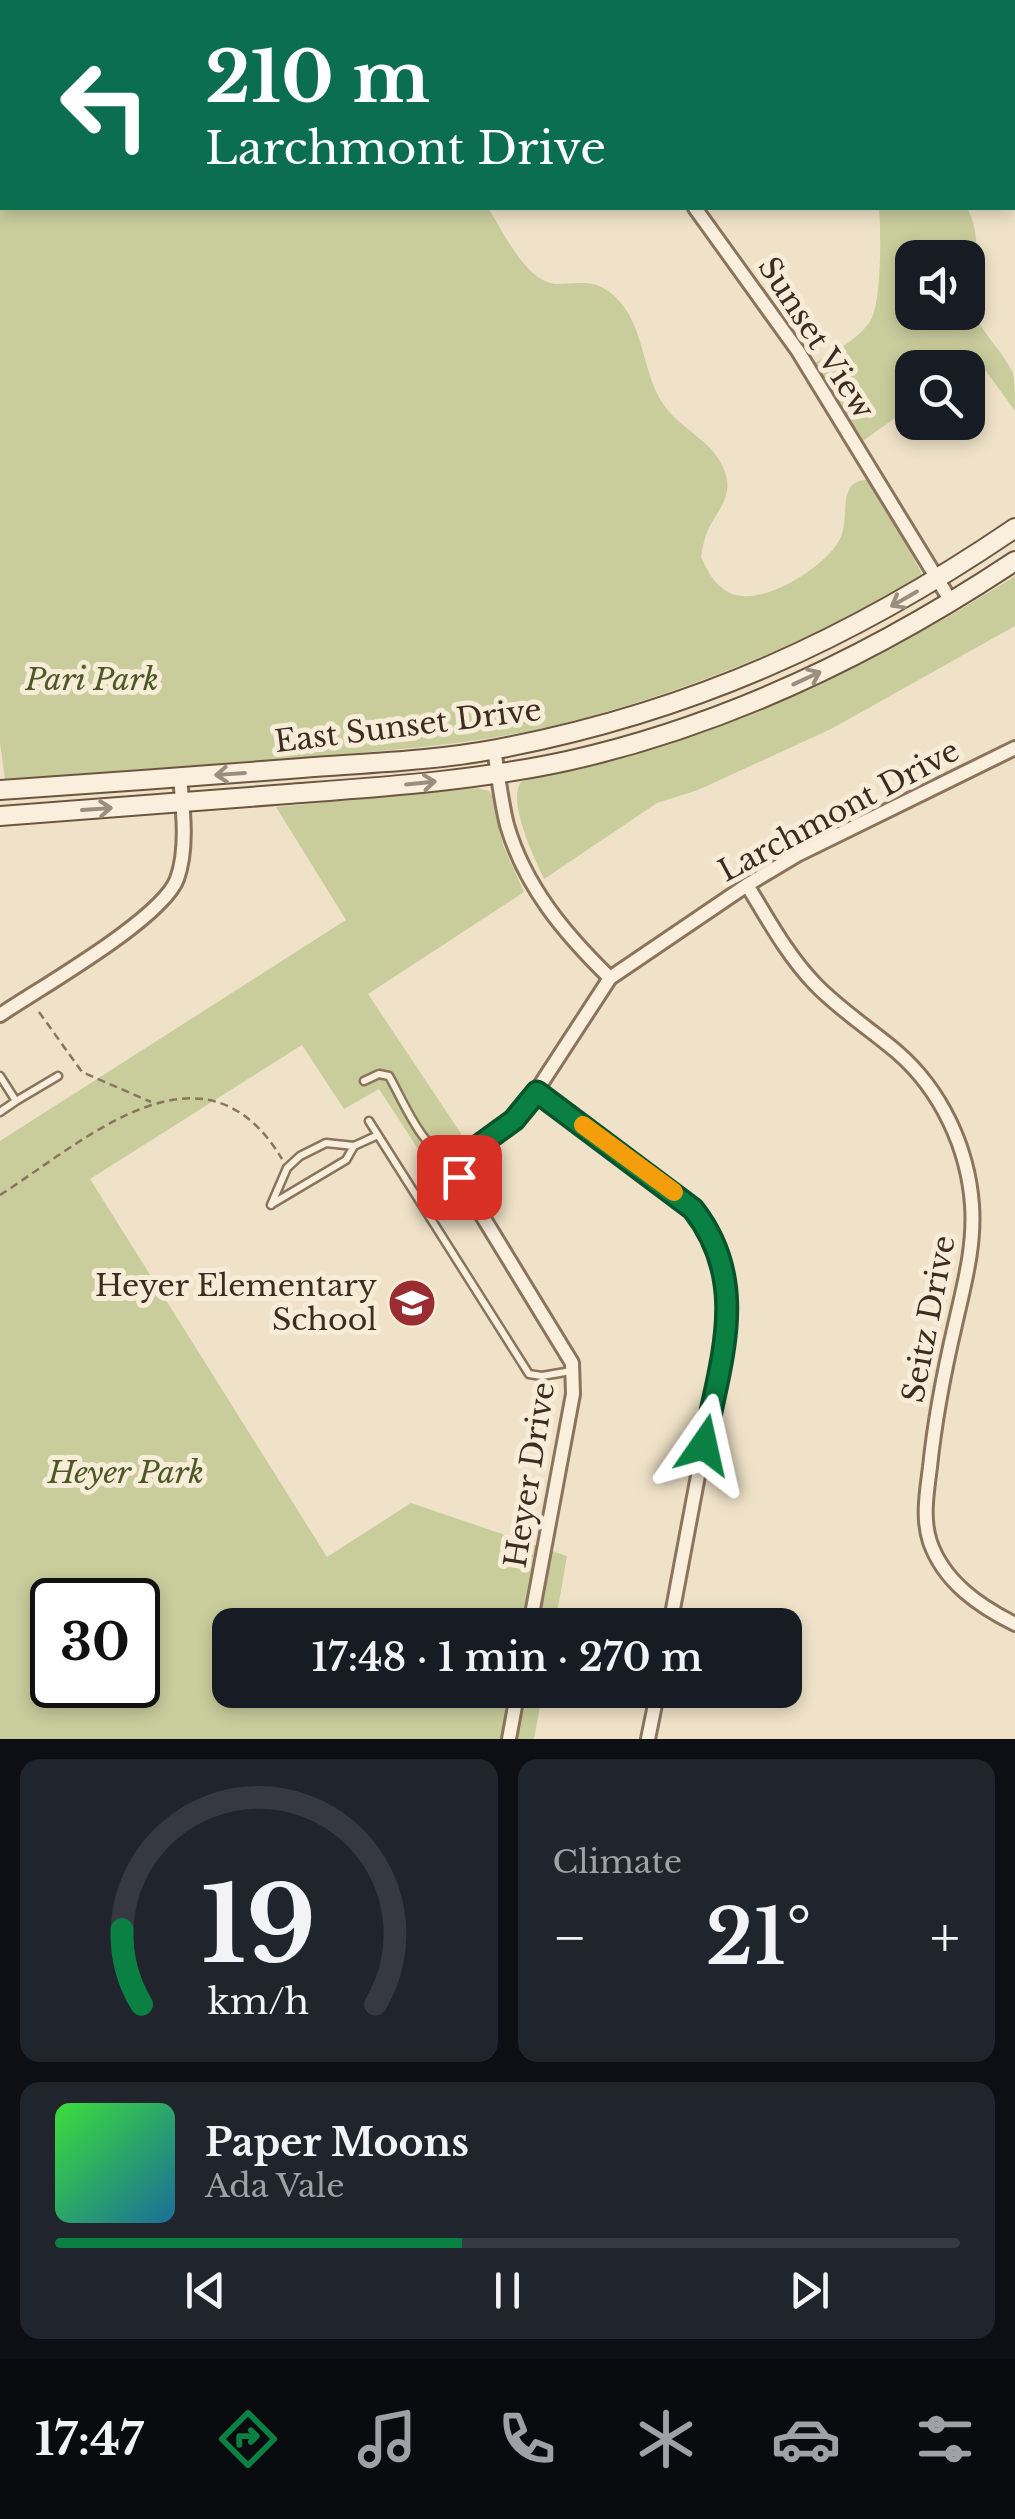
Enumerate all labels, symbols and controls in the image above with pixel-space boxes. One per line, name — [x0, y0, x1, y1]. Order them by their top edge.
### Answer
text: 210 m — [205, 34, 430, 121]
icon: left — [40, 40, 170, 170]
text: Larchmont Drive — [205, 120, 606, 176]
map controls — [895, 240, 985, 440]
button: sound — [895, 240, 985, 330]
street label: Sunset View — [750, 250, 883, 426]
button: search — [895, 350, 985, 440]
one-way arrow — [890, 590, 919, 610]
park label: Pari Park — [24, 661, 159, 698]
one-way arrow — [791, 668, 821, 687]
street label: East Sunset Drive — [272, 691, 543, 760]
street label: Larchmont Drive — [712, 731, 965, 890]
one-way arrow — [214, 765, 246, 784]
one-way arrow — [405, 774, 437, 793]
one-way arrow — [81, 799, 113, 818]
pin — [417, 1135, 502, 1220]
icon: arrive — [432, 1150, 487, 1205]
street label: Seitz Drive — [894, 1232, 963, 1405]
place label: Heyer Elementary School — [95, 1267, 377, 1338]
school or university icon: Heyer Elementary School — [386, 1277, 438, 1329]
street label: Heyer Drive — [497, 1379, 562, 1570]
position arrow — [652, 1393, 756, 1497]
park label: Heyer Park — [47, 1454, 204, 1491]
speed limit sign: 30 — [30, 1578, 160, 1708]
text: 17:48 · 1 min · 270 m — [311, 1634, 703, 1681]
text: Climate — [553, 1842, 682, 1882]
text: 19 — [201, 1861, 316, 1990]
text: 21° — [705, 1891, 812, 1984]
text: − — [553, 1904, 587, 1972]
text: + — [930, 1904, 960, 1972]
text: km/h — [208, 1979, 309, 2024]
text: Paper Moons — [205, 2119, 469, 2166]
text: Ada Vale — [205, 2166, 345, 2206]
icon: previous — [178, 2263, 233, 2318]
icon: pause — [480, 2263, 535, 2318]
icon: next — [782, 2263, 837, 2318]
icon: directions — [213, 2404, 283, 2474]
icon: music — [352, 2404, 422, 2474]
icon: phone — [492, 2404, 562, 2474]
icon: climate — [631, 2404, 701, 2474]
icon: car — [771, 2404, 841, 2474]
icon: filters — [910, 2404, 980, 2474]
text: 17:47 — [35, 2411, 143, 2467]

